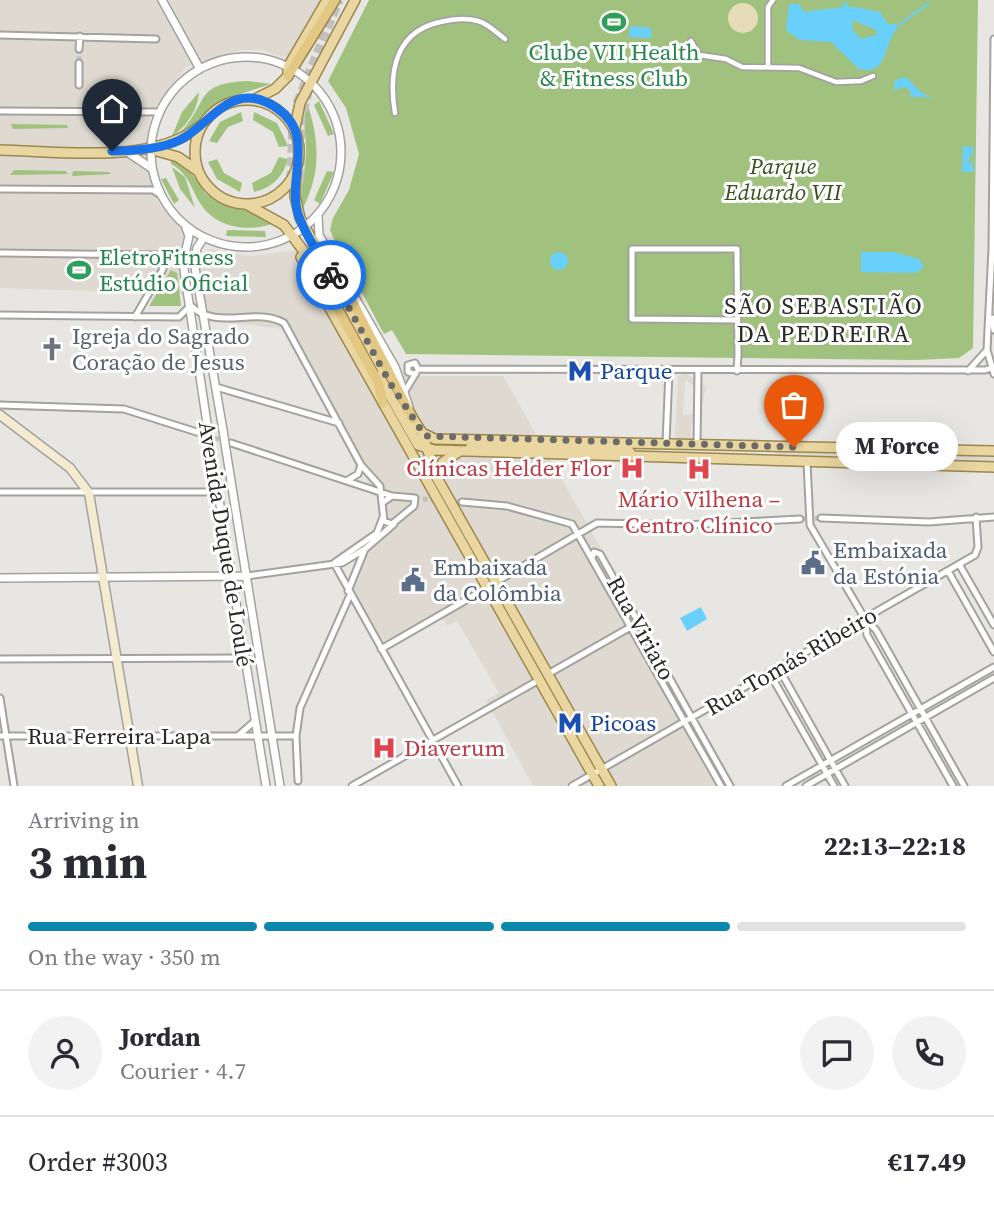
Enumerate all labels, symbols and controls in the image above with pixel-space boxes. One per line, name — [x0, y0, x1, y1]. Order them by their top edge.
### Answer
sports icon: Clube VII Health & Fitness Club — [600, 8, 628, 36]
place label: Clube VII Health & Fitness Club — [528, 36, 700, 94]
pin — [82, 79, 142, 151]
icon: home — [93, 90, 131, 128]
park label: Parque Eduardo VII — [723, 150, 843, 208]
courier — [296, 240, 366, 310]
place label: EletroFitness Estúdio Oficial — [99, 241, 248, 299]
sports icon: EletroFitness Estúdio Oficial — [65, 256, 93, 284]
icon: bike — [312, 256, 350, 294]
district label: SÃO SEBASTIÃO DA PEDREIRA — [724, 289, 924, 350]
place label: Igreja do Sagrado Coração de Jesus — [72, 320, 250, 378]
church icon: Igreja do Sagrado Coração de Jesus — [38, 335, 66, 363]
place label: Parque — [600, 355, 672, 387]
metro station icon: Parque — [566, 357, 594, 385]
pin — [764, 375, 824, 447]
icon: bag — [775, 386, 813, 424]
street label: Avenida Duque de Loulé — [191, 419, 261, 669]
callout: M Force — [836, 422, 959, 472]
text: M Force — [855, 430, 939, 462]
place label: Clínicas Helder Flor — [406, 452, 612, 484]
hospital icon: Clínicas Helder Flor — [618, 454, 646, 482]
hospital icon: Mário Vilhena – Centro Clínico — [685, 455, 713, 483]
place label: Mário Vilhena – Centro Clínico — [618, 483, 780, 541]
place label: Embaixada da Estónia — [833, 534, 948, 592]
public building icon: Embaixada da Estónia — [799, 549, 827, 577]
place label: Embaixada da Colômbia — [433, 551, 562, 609]
public building icon: Embaixada da Colômbia — [399, 566, 427, 594]
street label: Rua Viriato — [599, 570, 683, 686]
street label: Rua Tomás Ribeiro — [699, 599, 883, 723]
place label: Picoas — [590, 707, 656, 739]
metro station icon: Picoas — [556, 709, 584, 737]
street label: Rua Ferreira Lapa — [27, 720, 211, 752]
place label: Diaverum — [404, 732, 505, 764]
hospital icon: Diaverum — [370, 734, 398, 762]
text: Arriving in — [28, 804, 140, 836]
text: 22:13–22:18 — [824, 828, 966, 864]
text: 3 min — [28, 830, 147, 893]
text: On the way · 350 m — [28, 941, 221, 973]
button: person — [28, 1016, 102, 1090]
button: chat — [800, 1016, 874, 1090]
button: phone — [892, 1016, 966, 1090]
text: Jordan — [120, 1019, 201, 1055]
text: Courier · 4.7 — [120, 1055, 246, 1087]
text: Order #3003 — [28, 1144, 168, 1180]
text: €17.49 — [888, 1144, 966, 1180]

